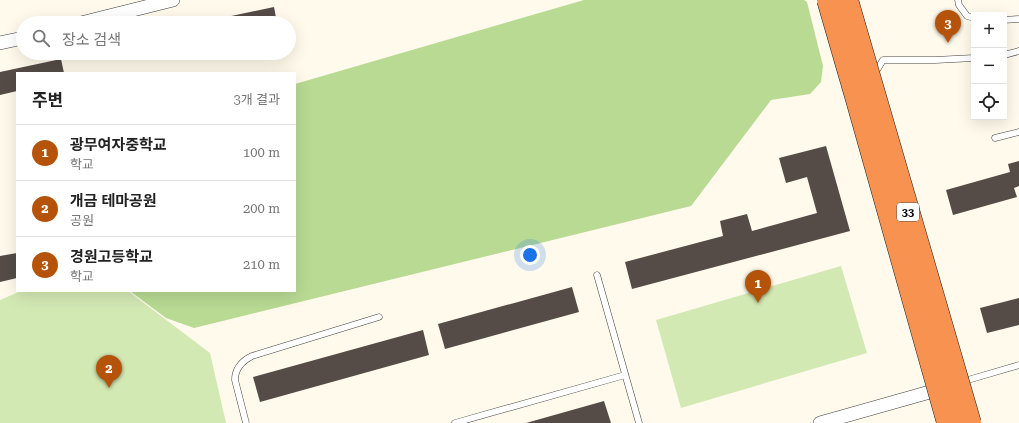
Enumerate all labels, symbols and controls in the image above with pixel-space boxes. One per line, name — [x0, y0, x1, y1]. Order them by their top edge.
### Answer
pin: 3 — [935, 10, 961, 43]
map controls — [971, 12, 1007, 120]
button: + — [971, 12, 1007, 48]
search box — [16, 16, 296, 60]
icon: search — [30, 27, 52, 49]
text: 장소 검색 — [62, 31, 121, 49]
button: − — [971, 48, 1007, 84]
button: locate — [971, 84, 1007, 120]
text: 주변 — [32, 90, 63, 110]
text: 3개 결과 — [234, 92, 280, 107]
text: 광무여자중학교 — [70, 136, 167, 154]
text: 1 — [41, 145, 49, 160]
text: 100 m — [243, 145, 280, 160]
text: 학교 — [70, 157, 94, 172]
text: 개금 테마공원 — [70, 192, 157, 210]
text: 2 — [41, 201, 49, 216]
text: 200 m — [243, 201, 280, 216]
road number: 33 — [897, 203, 919, 221]
text: 공원 — [70, 213, 94, 228]
your location — [520, 245, 540, 265]
text: 경원고등학교 — [70, 248, 153, 266]
text: 3 — [41, 257, 49, 272]
text: 210 m — [243, 257, 280, 272]
text: 학교 — [70, 269, 94, 284]
pin: 1 — [745, 270, 771, 303]
pin: 2 — [96, 355, 122, 388]

